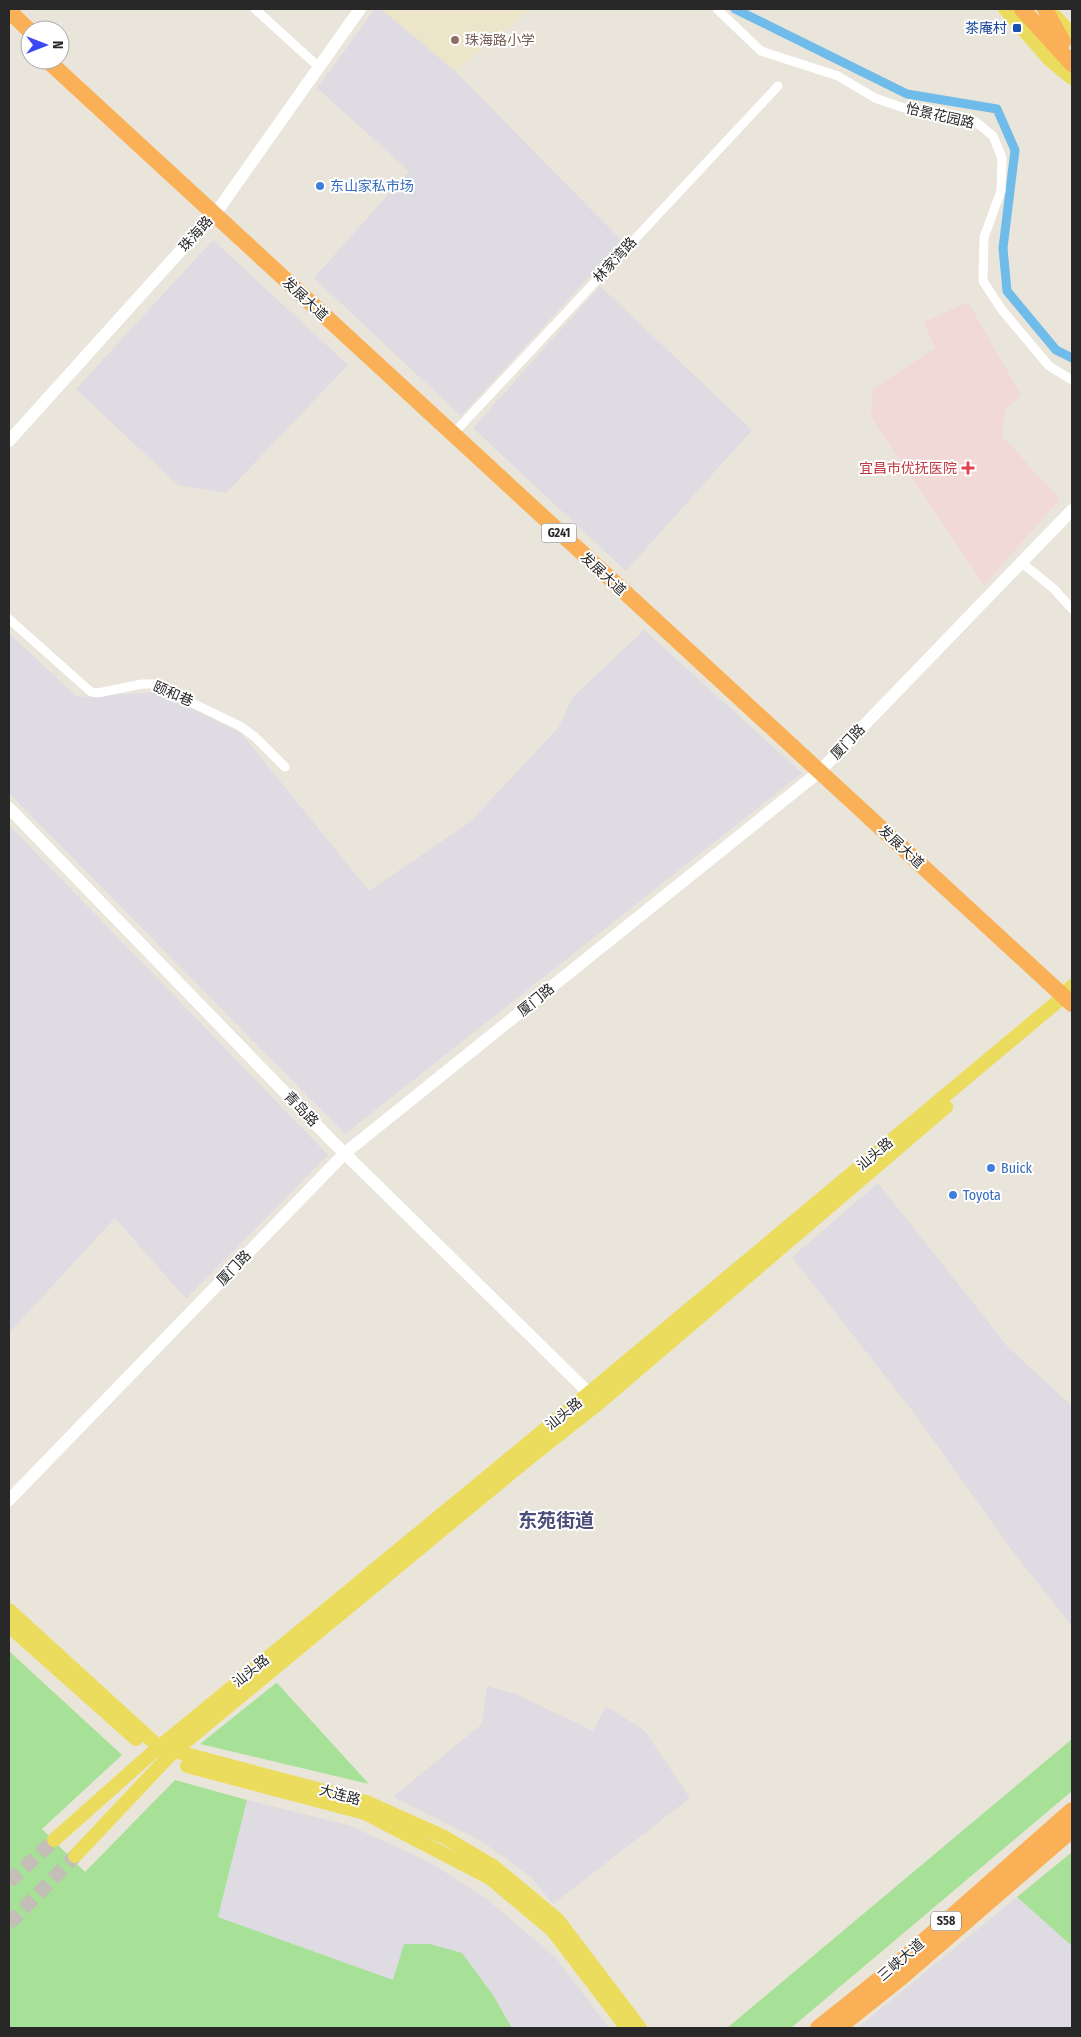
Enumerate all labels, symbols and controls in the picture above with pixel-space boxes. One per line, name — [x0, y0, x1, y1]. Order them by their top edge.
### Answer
north arrow — [20, 20, 70, 70]
place label: 茶庵村 — [965, 20, 1007, 37]
marker: 茶庵村 — [1011, 22, 1023, 34]
place label: 珠海路小学 — [465, 32, 535, 49]
marker: 珠海路小学 — [449, 34, 461, 46]
text: N — [49, 41, 66, 49]
street label: 怡景花园路 — [904, 100, 976, 132]
place label: 东山家私市场 — [330, 178, 414, 195]
marker: 东山家私市场 — [314, 180, 326, 192]
street label: 珠海路 — [176, 213, 216, 255]
street label: 林家湾路 — [590, 234, 640, 286]
street label: 发展大道 — [279, 274, 331, 324]
place label: 宜昌市优抚医院 — [859, 460, 957, 477]
marker: 宜昌市优抚医院 — [961, 461, 975, 475]
road number: G241 — [542, 524, 576, 542]
street label: 发展大道 — [577, 549, 629, 599]
street label: 颐和巷 — [150, 678, 196, 710]
street label: 厦门路 — [827, 721, 869, 763]
street label: 发展大道 — [875, 822, 927, 872]
street label: 厦门路 — [514, 980, 558, 1020]
street label: 青岛路 — [280, 1088, 322, 1130]
street label: 汕头路 — [853, 1134, 897, 1174]
place label: Buick — [1001, 1160, 1032, 1177]
marker: Buick — [985, 1162, 997, 1174]
place label: Toyota — [963, 1187, 1001, 1204]
marker: Toyota — [947, 1189, 959, 1201]
street label: 厦门路 — [213, 1247, 255, 1289]
street label: 汕头路 — [542, 1394, 586, 1434]
district label: 东苑街道 — [518, 1509, 594, 1532]
street label: 汕头路 — [229, 1651, 273, 1691]
street label: 大连路 — [318, 1781, 362, 1809]
road number: S58 — [931, 1912, 961, 1930]
street label: 三峡大道 — [874, 1935, 928, 1985]

